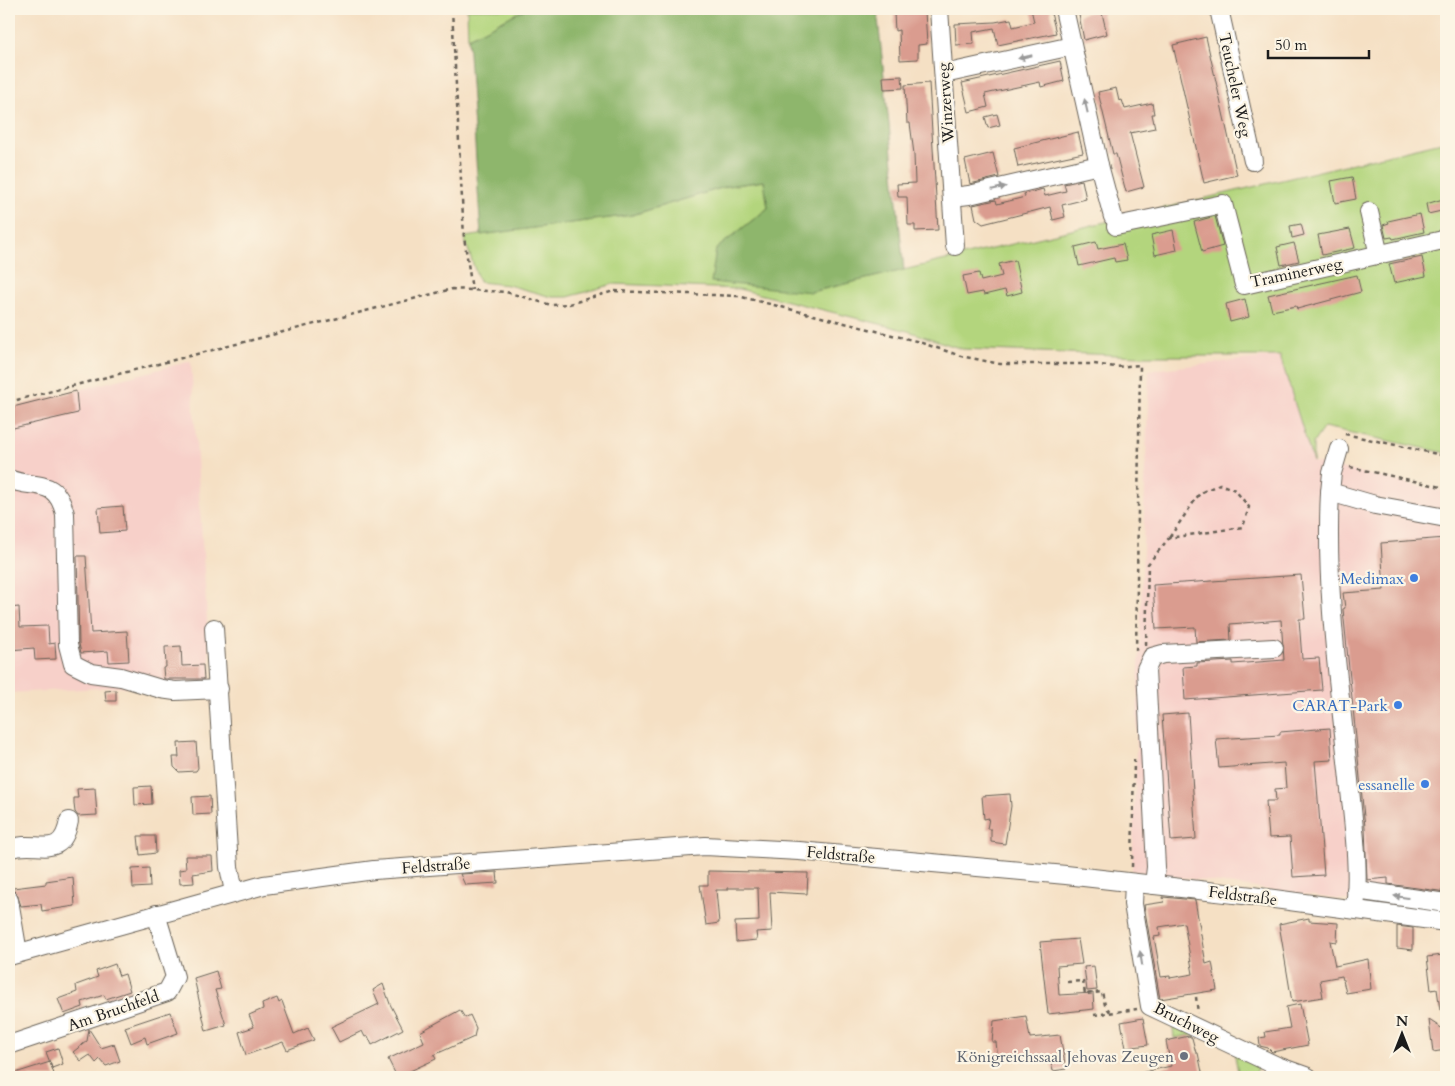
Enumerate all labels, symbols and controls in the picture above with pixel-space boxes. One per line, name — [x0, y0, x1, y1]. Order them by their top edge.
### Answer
scale bar — [1268, 28, 1369, 60]
street label: Teucheler Weg — [1213, 31, 1257, 140]
text: 50 m — [1275, 35, 1307, 55]
one-way arrow — [1017, 53, 1032, 61]
street label: Winzerweg — [932, 62, 960, 145]
one-way arrow — [1082, 99, 1090, 114]
one-way arrow — [992, 184, 1007, 192]
street label: Traminerweg — [1248, 252, 1344, 293]
place label: Medimax — [1340, 568, 1404, 590]
marker: Medimax — [1408, 572, 1420, 584]
place label: CARAT-Park — [1292, 695, 1388, 717]
marker: CARAT-Park — [1392, 699, 1404, 711]
place label: essanelle — [1358, 774, 1415, 796]
marker: essanelle — [1419, 778, 1431, 790]
street label: Feldstraße — [806, 841, 876, 869]
street label: Feldstraße — [401, 853, 471, 879]
street label: Feldstraße — [1207, 881, 1278, 911]
one-way arrow — [1393, 893, 1409, 901]
one-way arrow — [1137, 950, 1145, 966]
street label: Am Bruchfeld — [65, 985, 163, 1037]
street label: Bruchweg — [1150, 997, 1223, 1049]
north arrow — [1378, 1008, 1428, 1058]
text: N — [1396, 1012, 1408, 1031]
place label: Königreichssaal Jehovas Zeugen — [957, 1046, 1174, 1068]
marker: Königreichssaal Jehovas Zeugen — [1178, 1050, 1190, 1062]

